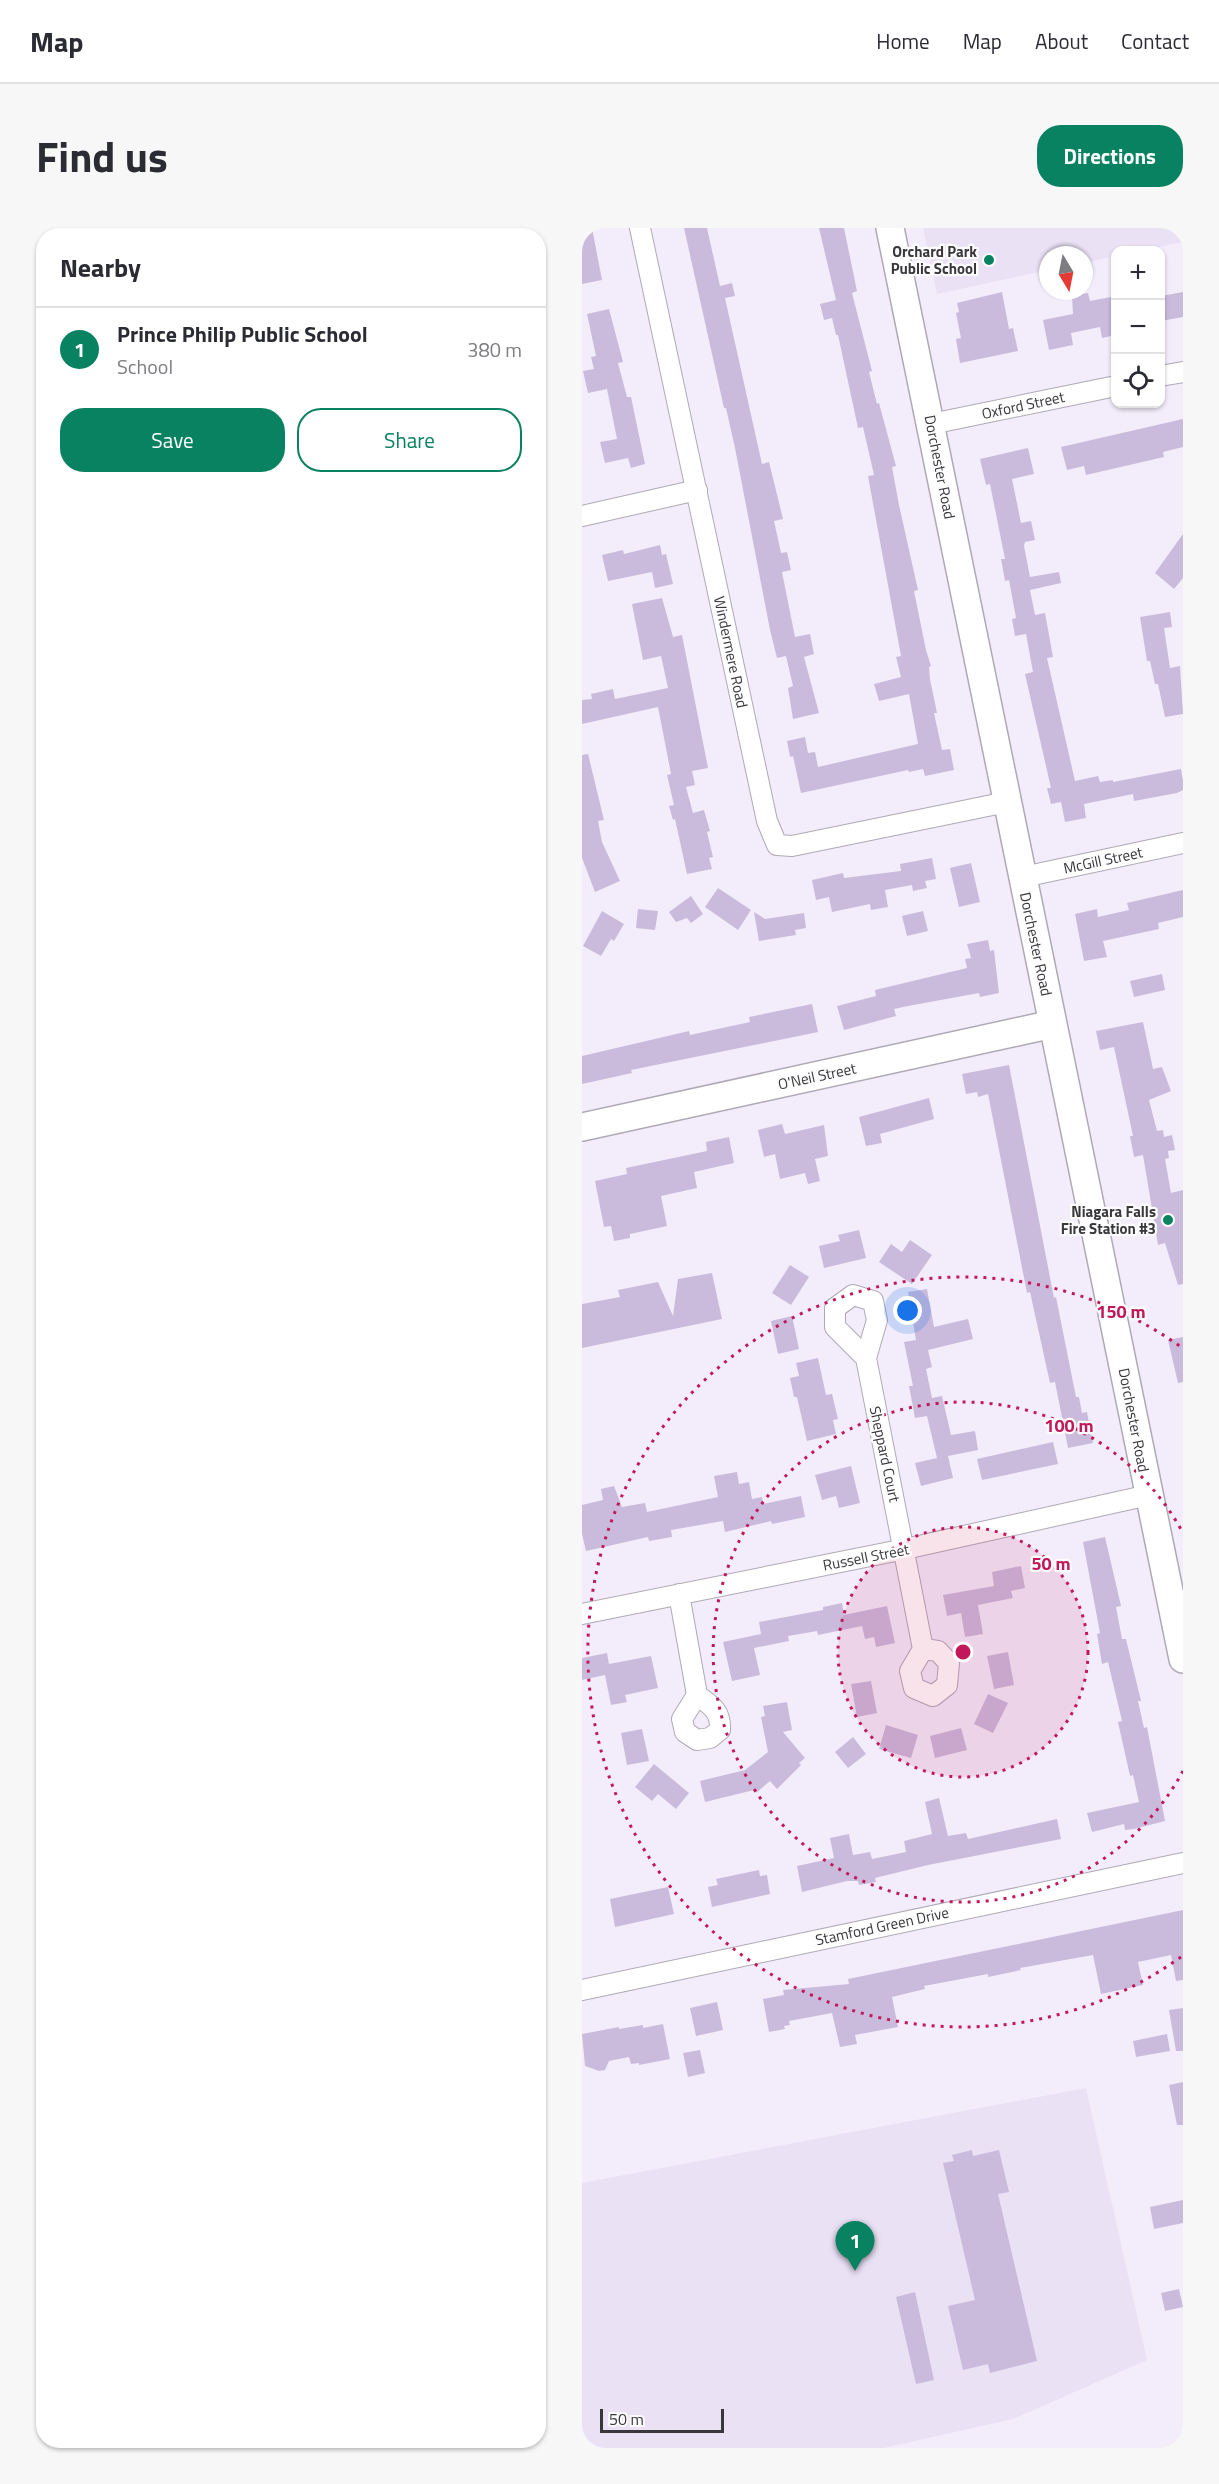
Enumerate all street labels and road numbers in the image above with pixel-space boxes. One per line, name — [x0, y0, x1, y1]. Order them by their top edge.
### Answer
street label: Oxford Street — [979, 385, 1067, 425]
street label: Dorchester Road — [919, 413, 961, 521]
street label: Windermere Road — [708, 594, 754, 710]
street label: McGill Street — [1061, 840, 1145, 880]
street label: Dorchester Road — [1014, 890, 1058, 998]
street label: O'Neil Street — [776, 1056, 859, 1096]
street label: Dorchester Road — [1113, 1366, 1155, 1474]
street label: Sheppard Court — [864, 1404, 907, 1505]
street label: Russell Street — [821, 1537, 912, 1577]
street label: Stamford Green Drive — [813, 1901, 951, 1951]

